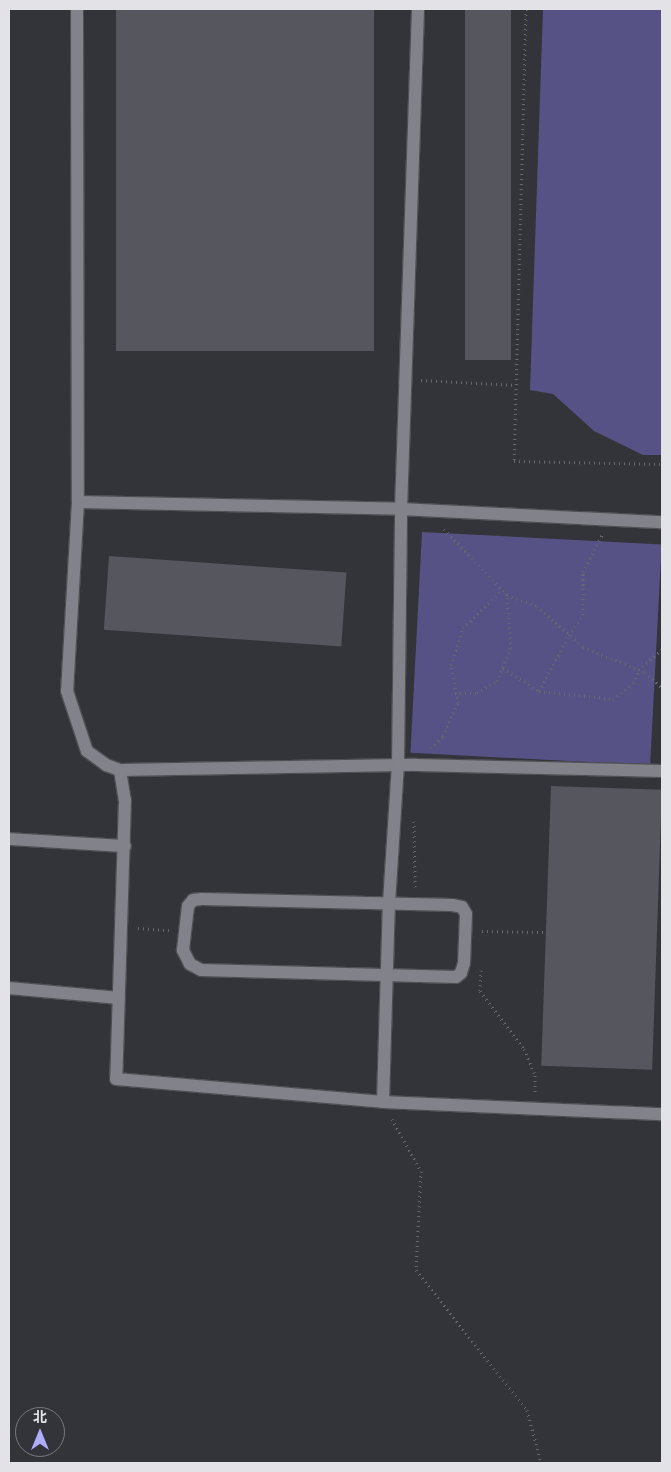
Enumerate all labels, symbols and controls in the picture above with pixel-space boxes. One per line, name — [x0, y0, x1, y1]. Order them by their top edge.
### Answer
north arrow — [15, 1407, 65, 1457]
text: 北 — [33, 1409, 47, 1426]

